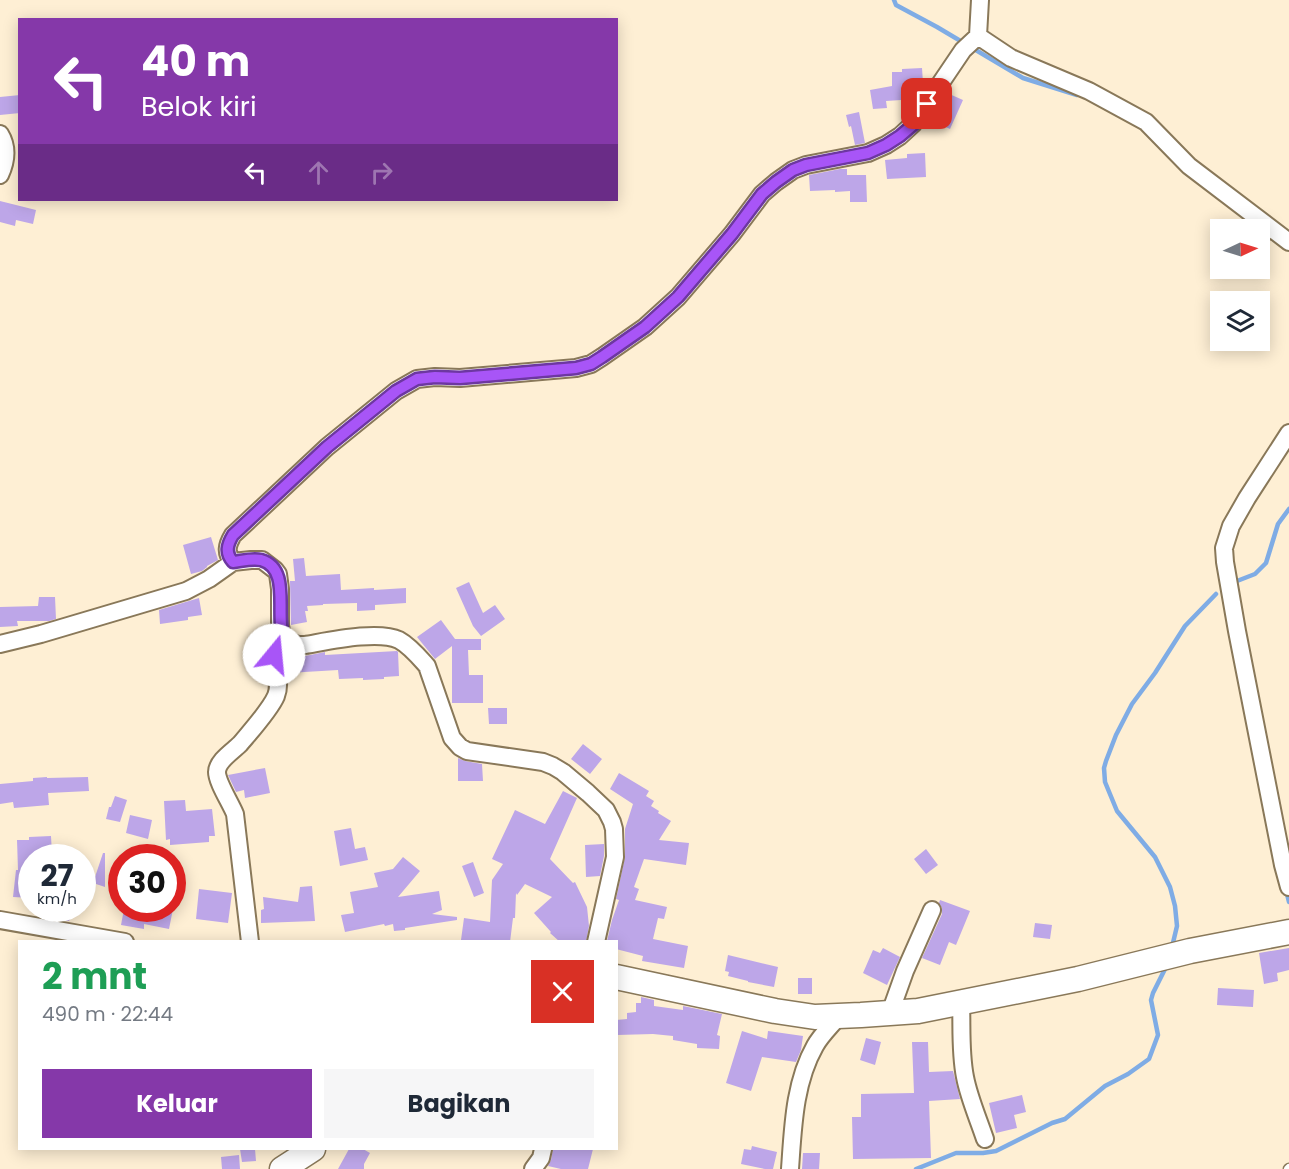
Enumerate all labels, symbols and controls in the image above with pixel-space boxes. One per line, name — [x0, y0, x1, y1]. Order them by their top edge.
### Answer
text: 40 m — [141, 32, 250, 91]
icon: left — [42, 42, 120, 120]
pin — [901, 78, 952, 129]
icon: arrive — [910, 87, 943, 120]
text: Belok kiri — [141, 88, 257, 125]
icon: left — [239, 156, 272, 189]
icon: ahead — [302, 156, 335, 189]
icon: right — [365, 156, 398, 189]
north arrow — [1210, 219, 1270, 279]
map controls — [1210, 219, 1270, 351]
button: layers — [1210, 291, 1270, 351]
position arrow — [242, 623, 306, 687]
speed limit sign: 30 — [108, 844, 186, 922]
text: 27 — [40, 854, 74, 897]
text: km/h — [37, 888, 77, 909]
text: 2 mnt — [42, 951, 147, 1002]
button: close — [531, 960, 594, 1023]
text: 490 m · 22:44 — [42, 1000, 173, 1028]
button: Keluar — [42, 1069, 312, 1138]
button: Bagikan — [324, 1069, 594, 1138]

